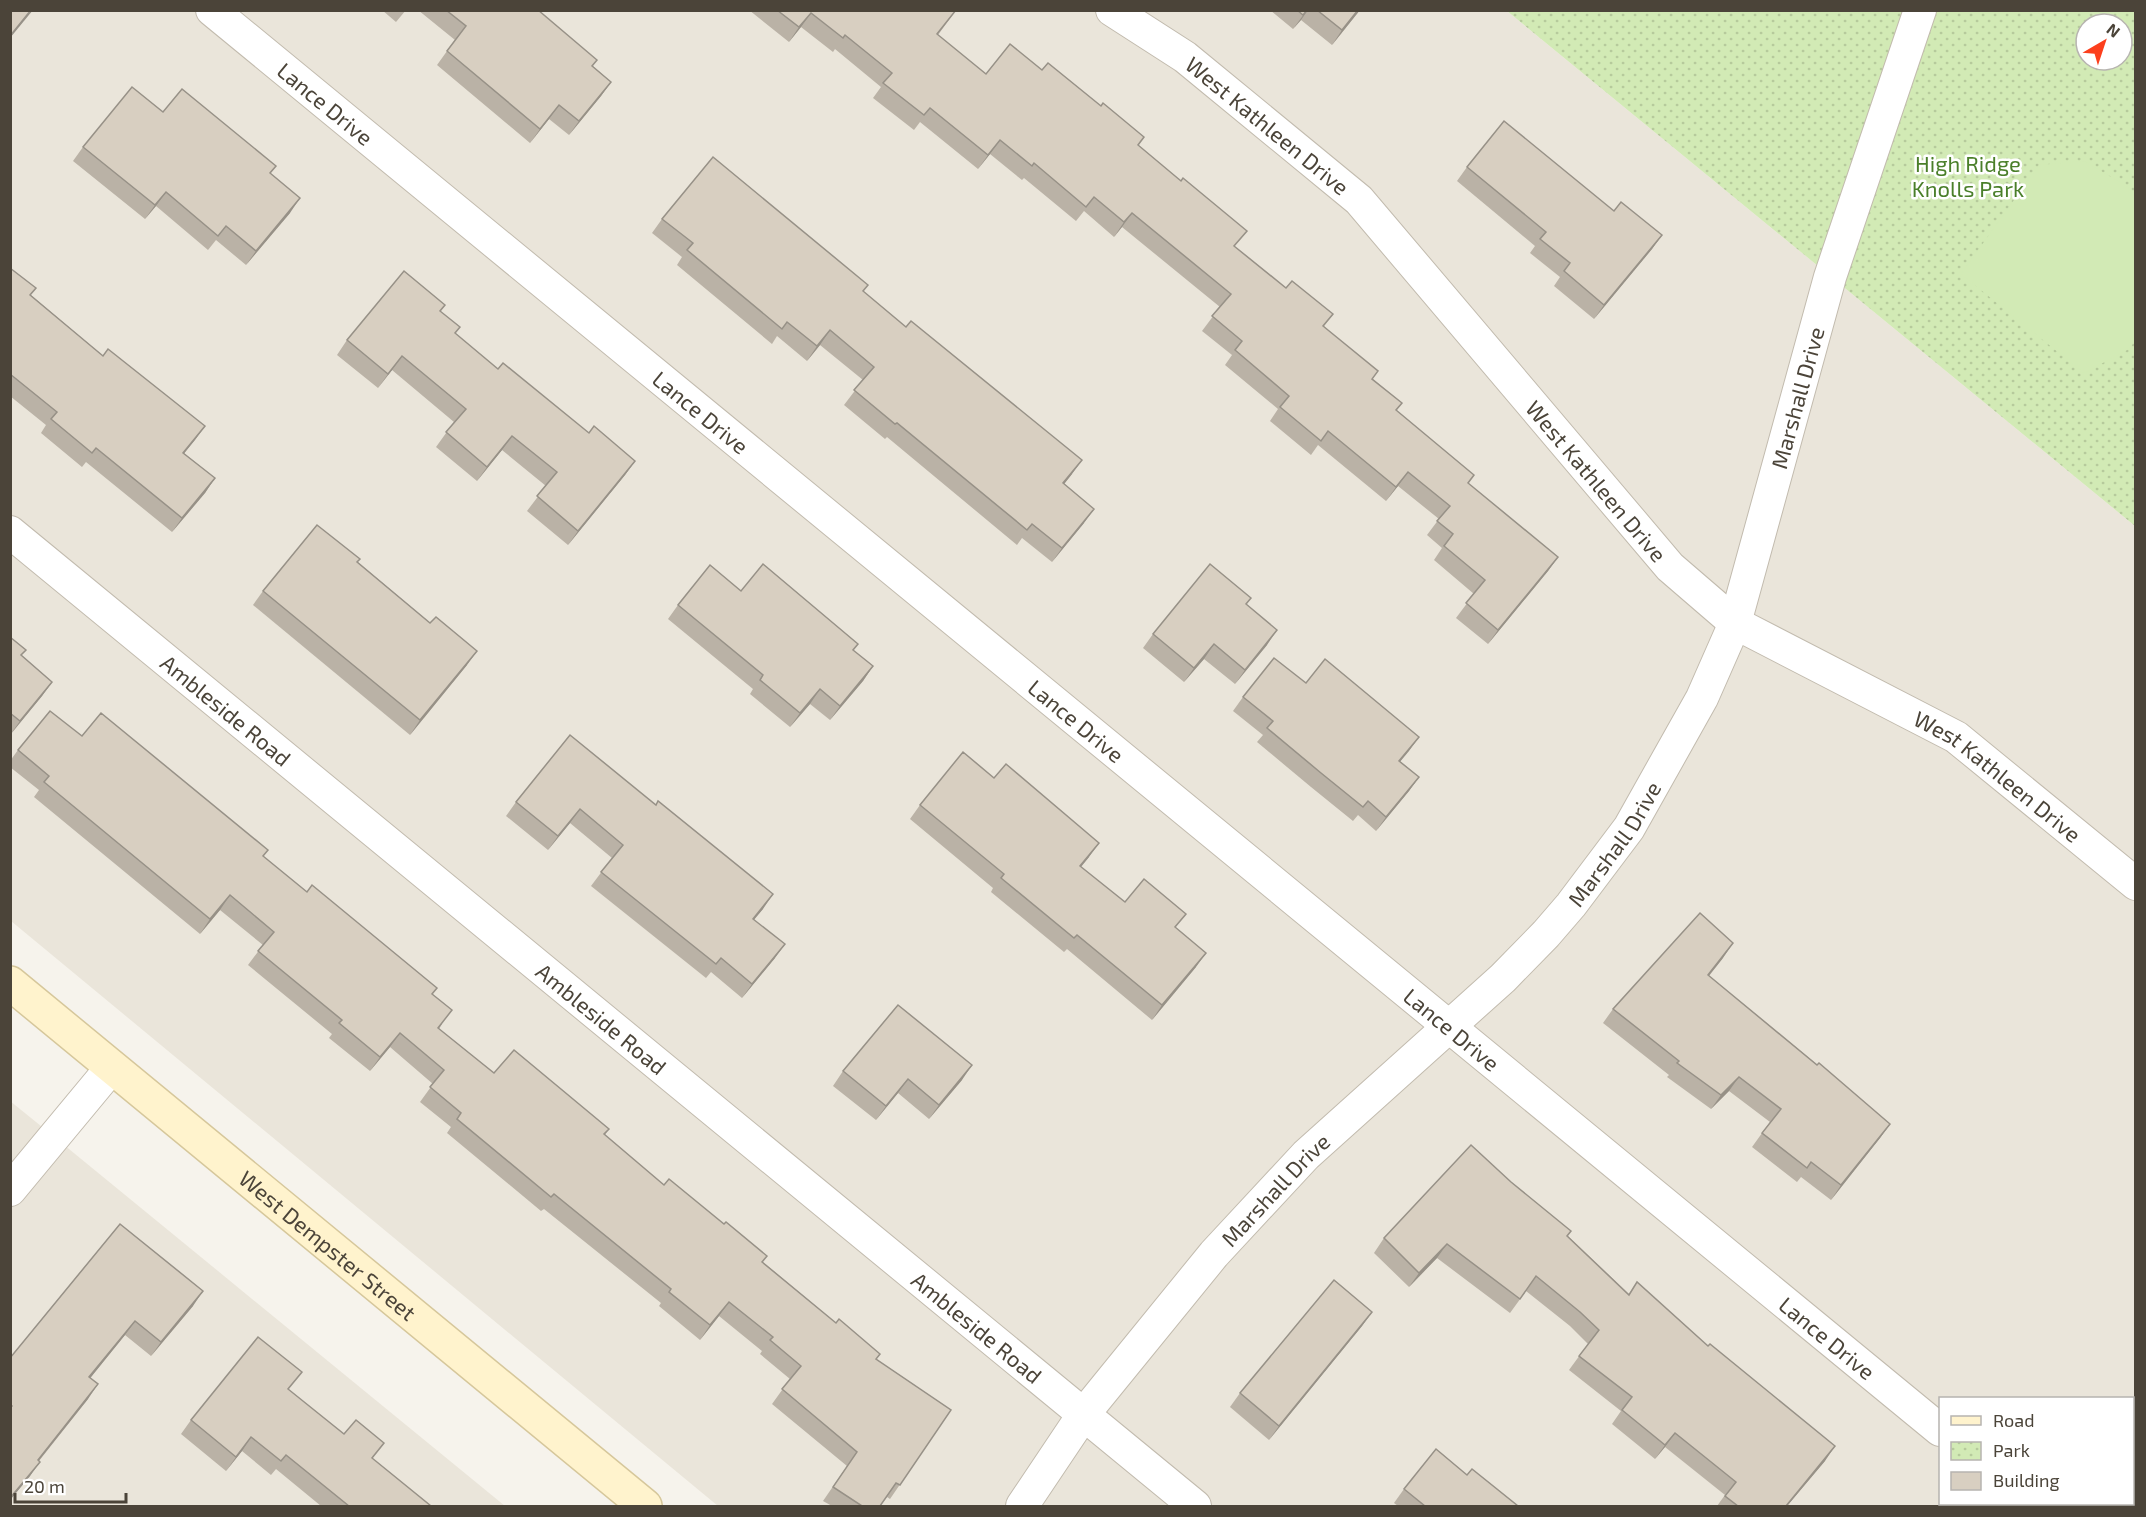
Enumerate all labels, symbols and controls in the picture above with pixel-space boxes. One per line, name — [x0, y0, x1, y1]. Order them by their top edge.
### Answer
north arrow — [2074, 12, 2134, 72]
text: N — [2103, 19, 2124, 41]
street label: West Kathleen Drive — [1181, 50, 1355, 200]
street label: Lance Drive — [273, 57, 379, 150]
park label: High Ridge Knolls Park — [1912, 150, 2024, 201]
street label: Marshall Drive — [1765, 324, 1829, 472]
street label: Lance Drive — [648, 365, 754, 459]
street label: West Kathleen Drive — [1521, 395, 1672, 567]
street label: Ambleside Road — [156, 649, 297, 771]
street label: Lance Drive — [1024, 674, 1130, 767]
street label: West Kathleen Drive — [1910, 705, 2087, 847]
street label: Marshall Drive — [1562, 777, 1666, 911]
street label: Ambleside Road — [531, 957, 672, 1079]
street label: Lance Drive — [1399, 982, 1505, 1076]
street label: Marshall Drive — [1215, 1127, 1335, 1251]
street label: West Dempster Street — [234, 1165, 422, 1325]
street label: Ambleside Road — [907, 1266, 1047, 1388]
street label: Lance Drive — [1775, 1291, 1880, 1384]
legend — [1939, 1397, 2134, 1505]
text: Road — [1993, 1409, 2034, 1431]
text: Park — [1993, 1439, 2030, 1461]
scale bar — [15, 1466, 126, 1504]
text: Building — [1993, 1469, 2060, 1491]
text: 20 m — [24, 1475, 65, 1497]

